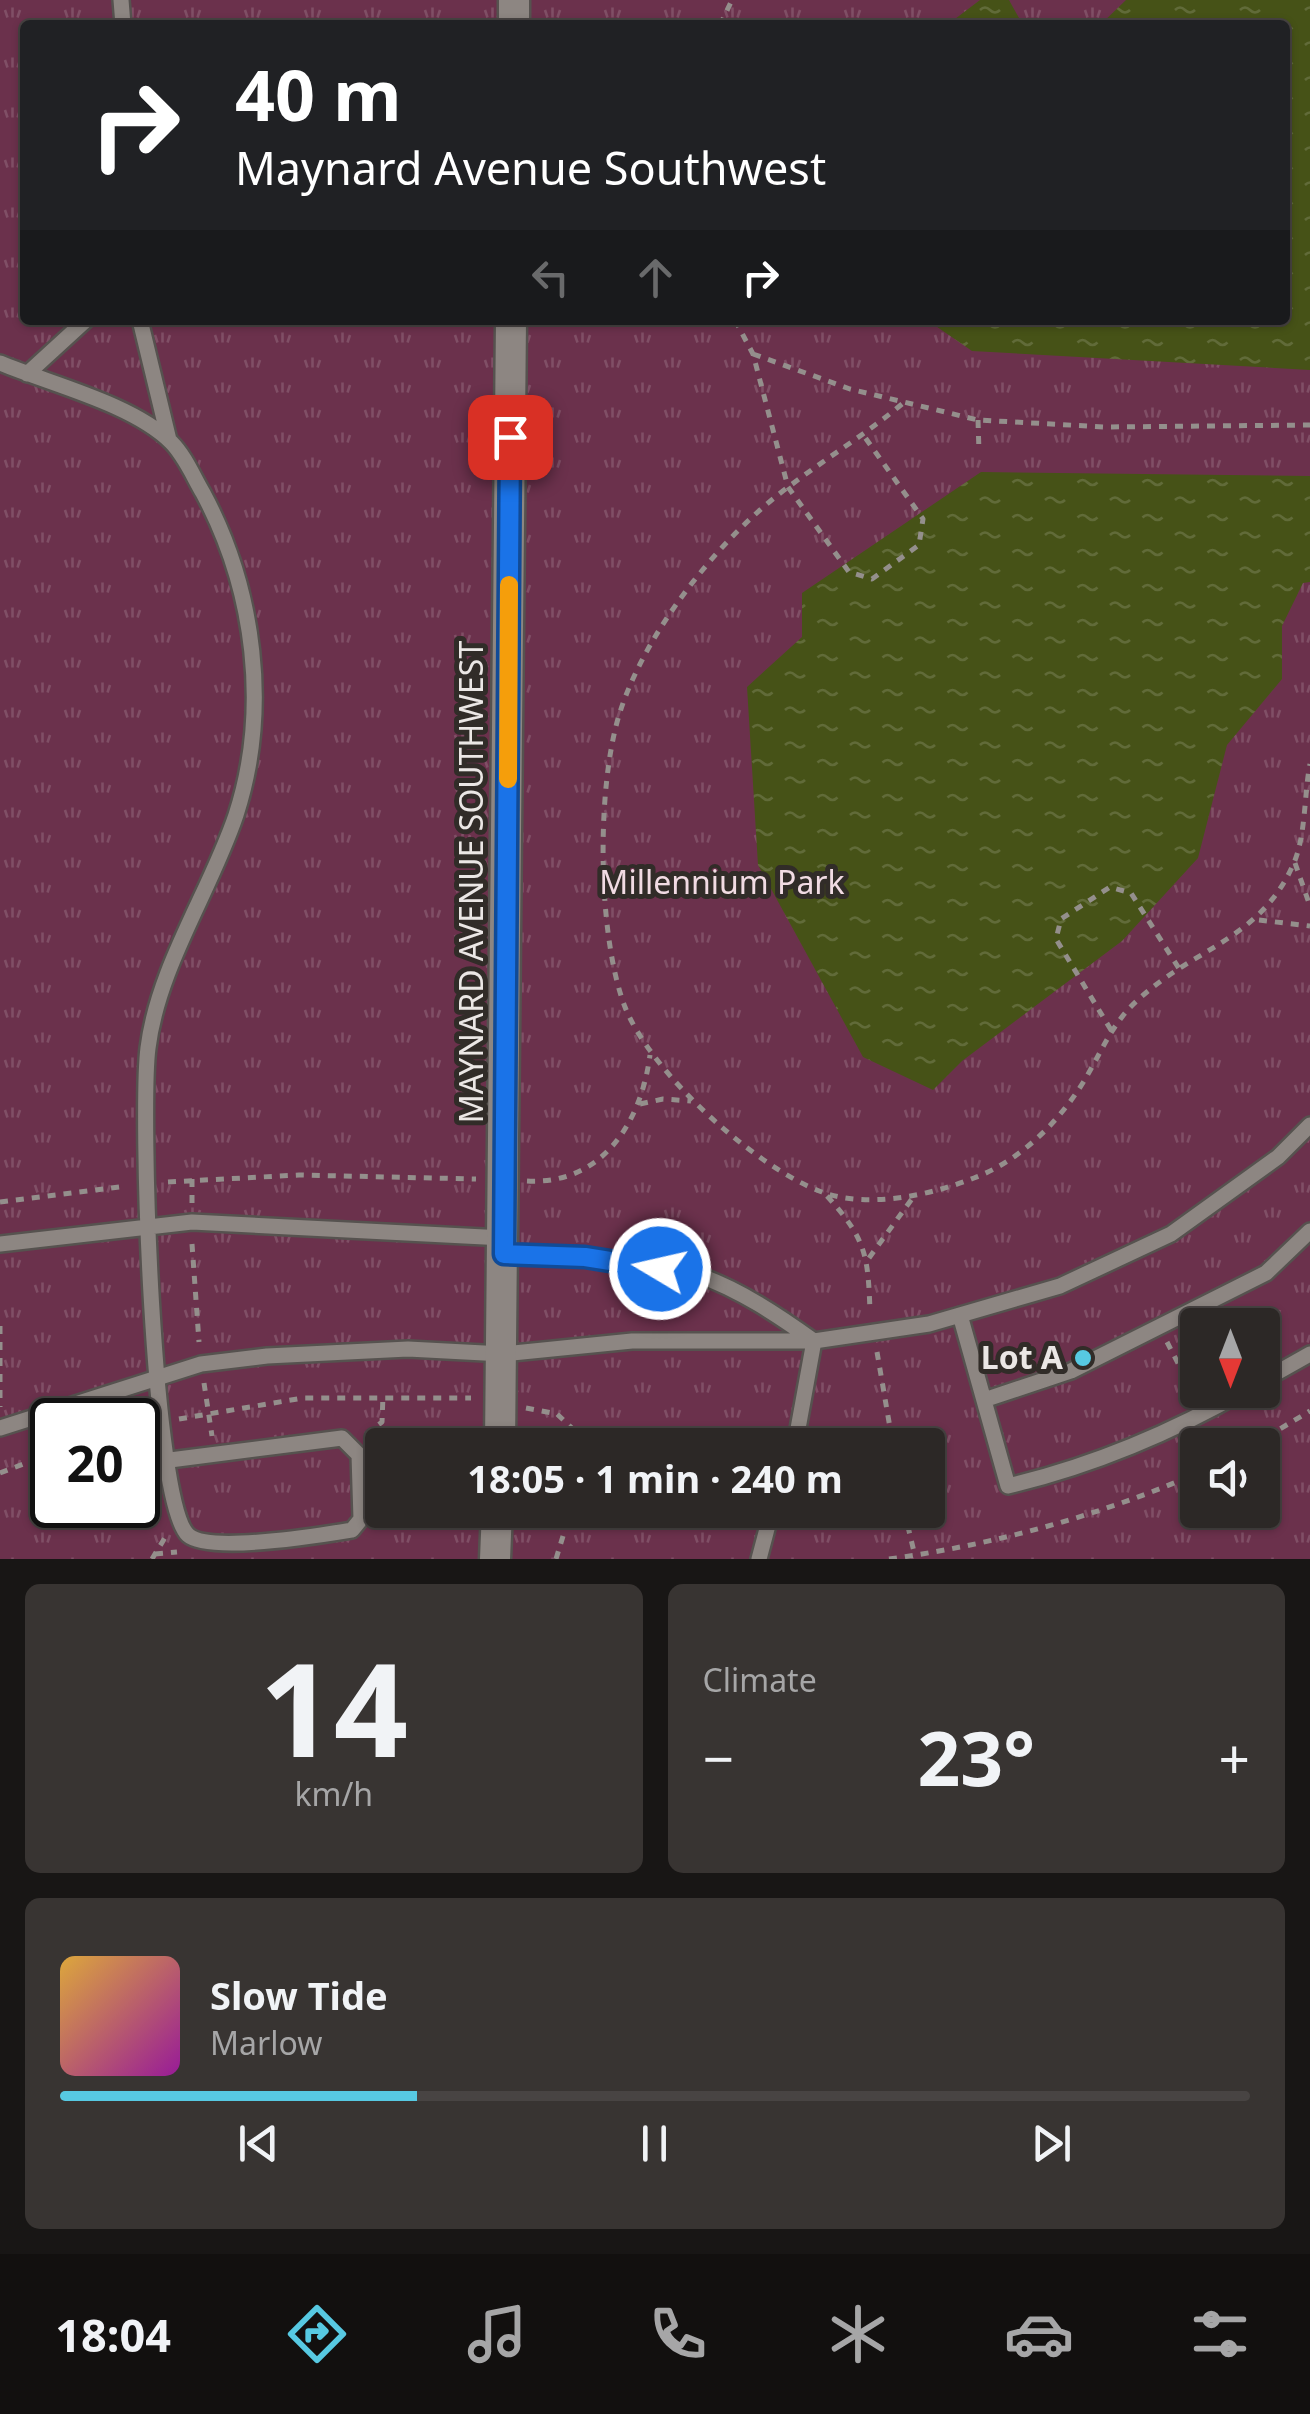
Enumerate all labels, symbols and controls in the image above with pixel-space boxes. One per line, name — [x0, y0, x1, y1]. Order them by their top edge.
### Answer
text: 40 m — [235, 46, 402, 142]
icon: right — [70, 60, 200, 190]
text: Maynard Avenue Southwest — [235, 137, 826, 198]
icon: left — [523, 250, 578, 305]
icon: ahead — [628, 250, 683, 305]
icon: right — [733, 250, 788, 305]
pin — [468, 395, 553, 480]
icon: arrive — [483, 410, 538, 465]
street label: MAYNARD AVENUE SOUTHWEST — [449, 641, 492, 1123]
park label: Millennium Park — [599, 860, 845, 903]
position arrow — [608, 1217, 712, 1321]
north arrow — [1180, 1308, 1280, 1408]
map controls — [1180, 1308, 1280, 1528]
place label: Lot A — [981, 1335, 1064, 1378]
marker: Lot A — [1072, 1347, 1094, 1369]
speed limit sign: 20 — [30, 1398, 160, 1528]
button: sound — [1180, 1428, 1280, 1528]
text: 18:05 · 1 min · 240 m — [467, 1452, 843, 1504]
text: 14 — [259, 1618, 408, 1795]
text: Climate — [703, 1658, 817, 1701]
text: 23° — [917, 1706, 1035, 1808]
text: − — [703, 1720, 734, 1795]
text: + — [1219, 1720, 1250, 1795]
text: km/h — [294, 1772, 373, 1815]
text: Slow Tide — [210, 1969, 388, 2021]
text: Marlow — [210, 2021, 322, 2064]
icon: previous — [231, 2116, 286, 2171]
icon: pause — [627, 2116, 682, 2171]
icon: next — [1024, 2116, 1079, 2171]
icon: directions — [282, 2299, 352, 2369]
icon: music — [462, 2299, 532, 2369]
icon: phone — [643, 2299, 713, 2369]
icon: climate — [823, 2299, 893, 2369]
icon: car — [1004, 2299, 1074, 2369]
icon: filters — [1185, 2299, 1255, 2369]
text: 18:04 — [55, 2304, 171, 2365]

